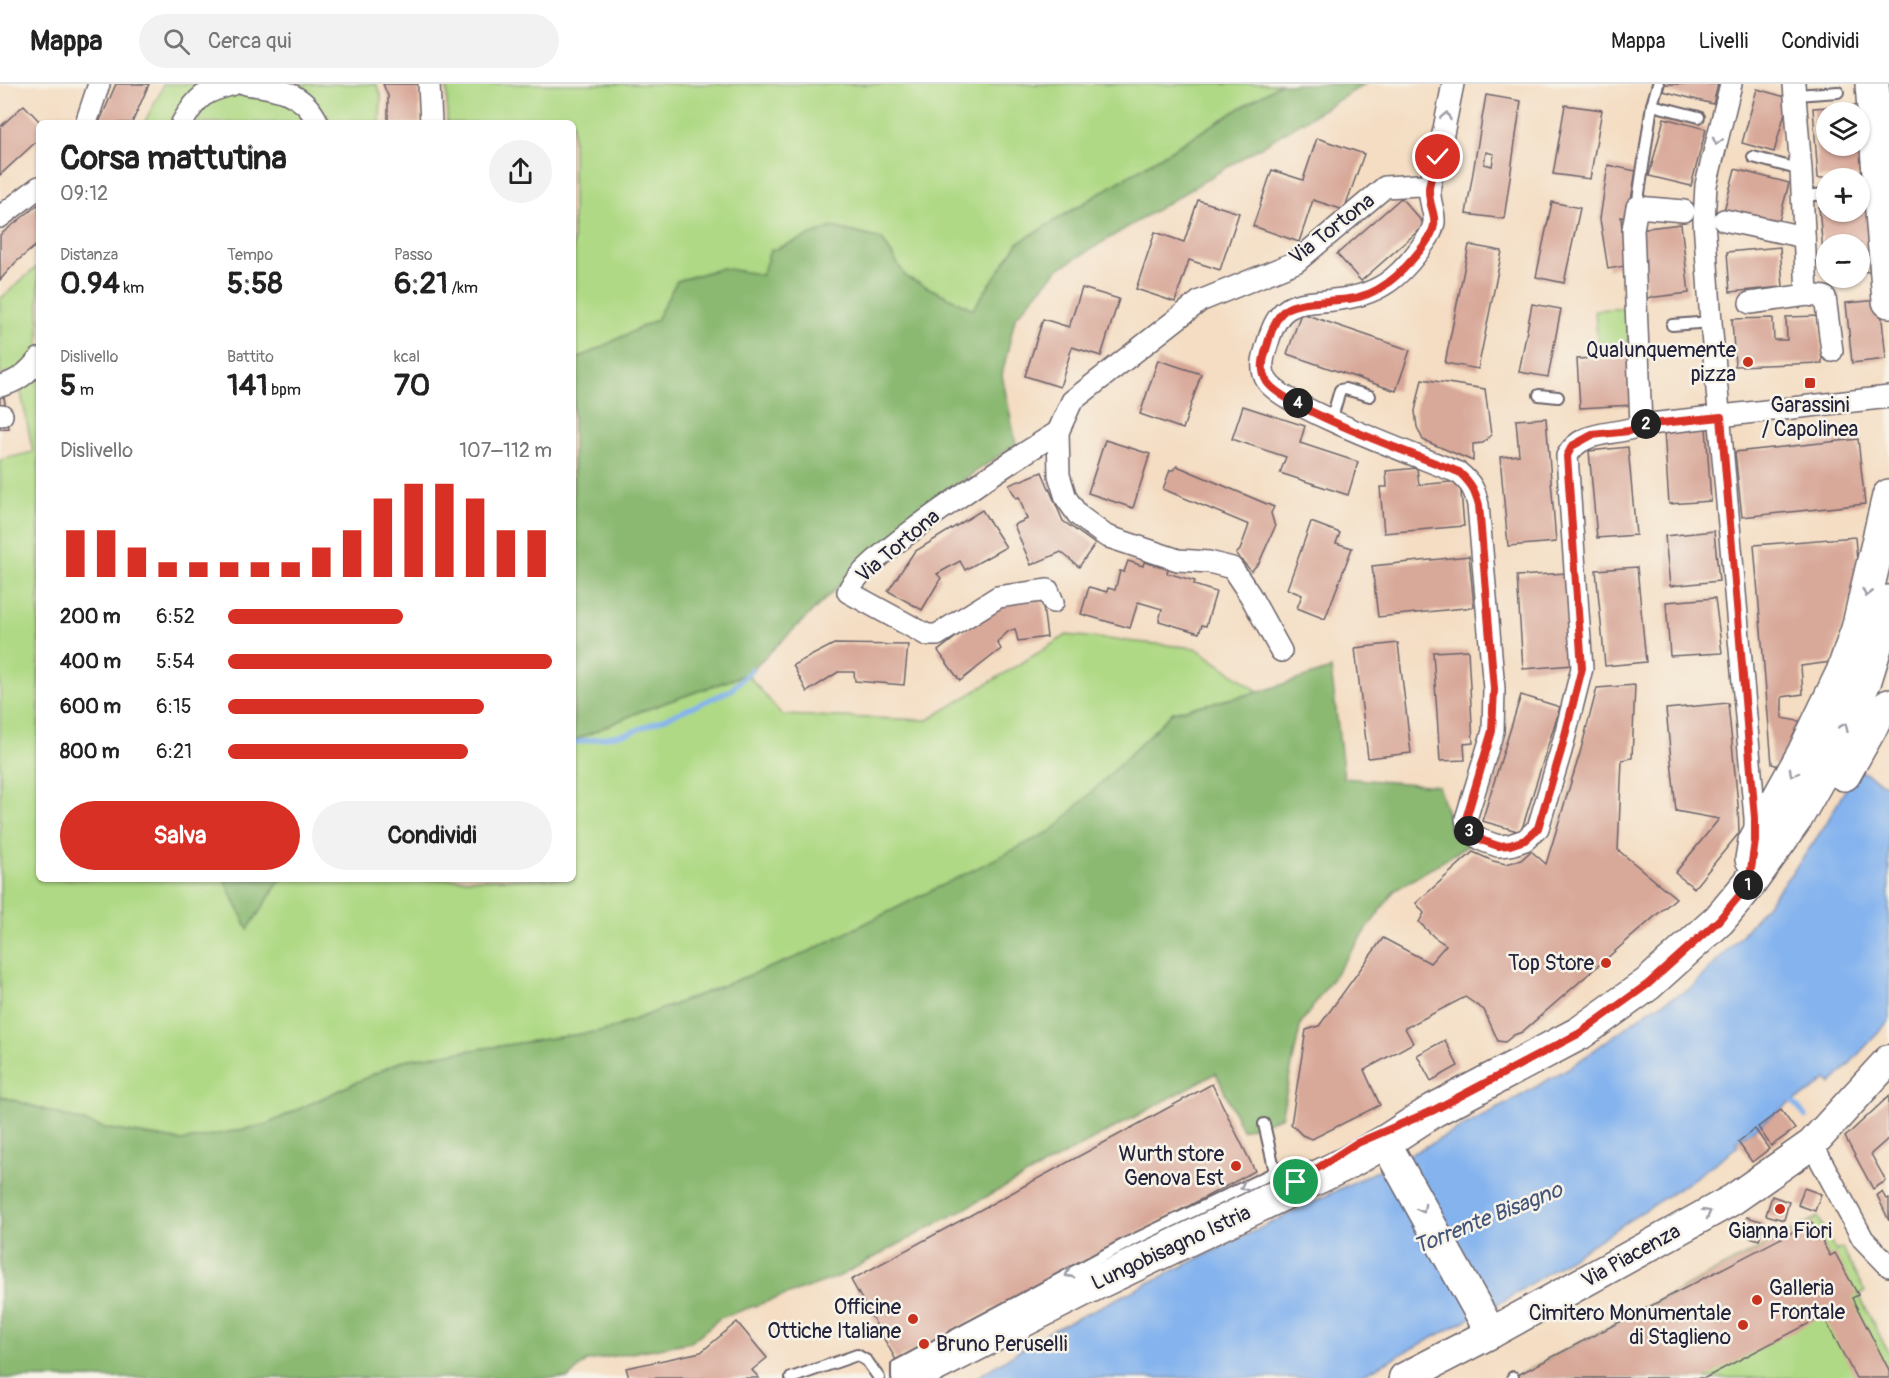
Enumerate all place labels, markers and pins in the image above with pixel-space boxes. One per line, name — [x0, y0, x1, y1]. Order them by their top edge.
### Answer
pin — [1412, 131, 1463, 182]
place label: Qualunquemente pizza — [1586, 337, 1737, 388]
marker: Qualunquemente pizza — [1741, 355, 1755, 369]
marker: Garassini / Capolinea — [1803, 376, 1817, 390]
pin: 4 — [1283, 388, 1313, 418]
place label: Garassini / Capolinea — [1762, 392, 1858, 443]
pin: 2 — [1631, 409, 1661, 439]
pin: 3 — [1454, 816, 1484, 846]
pin: 1 — [1733, 870, 1763, 900]
place label: Top Store — [1508, 950, 1595, 977]
marker: Top Store — [1599, 956, 1613, 970]
place label: Wurth store Genova Est — [1119, 1141, 1225, 1192]
pin — [1270, 1156, 1321, 1207]
marker: Wurth store Genova Est — [1229, 1159, 1243, 1173]
marker: Gianna Fiori — [1773, 1202, 1787, 1216]
place label: Gianna Fiori — [1728, 1218, 1832, 1245]
place label: Galleria Frontale — [1769, 1275, 1846, 1326]
marker: Galleria Frontale — [1750, 1293, 1764, 1307]
place label: Officine Ottiche Italiane — [767, 1294, 902, 1345]
place label: Cimitero Monumentale di Staglieno — [1529, 1300, 1732, 1351]
marker: Officine Ottiche Italiane — [906, 1312, 920, 1326]
marker: Cimitero Monumentale di Staglieno — [1736, 1318, 1750, 1332]
place label: Bruno Peruselli — [936, 1331, 1068, 1358]
marker: Bruno Peruselli — [917, 1337, 931, 1351]

